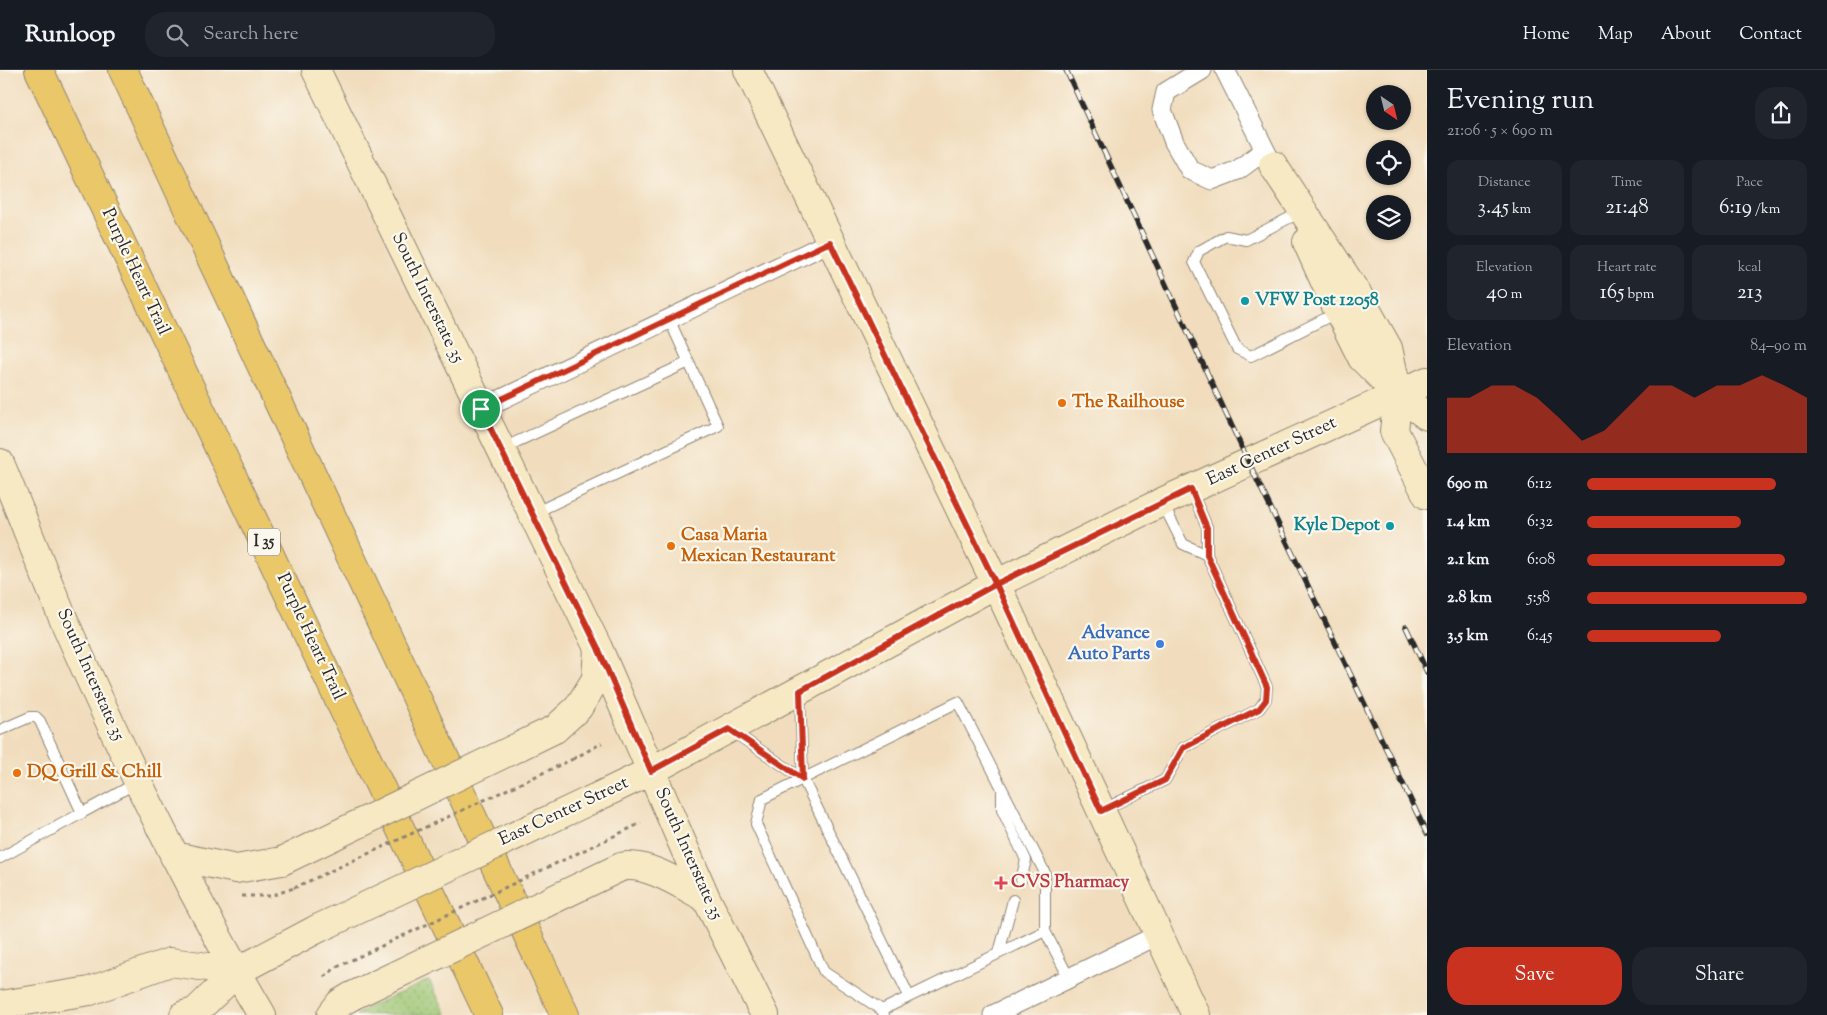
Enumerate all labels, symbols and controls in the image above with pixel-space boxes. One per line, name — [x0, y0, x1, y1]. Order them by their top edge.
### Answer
search box — [145, 12, 495, 57]
text: Runloop — [25, 18, 115, 52]
icon: search — [163, 21, 191, 49]
text: Search here — [203, 21, 299, 48]
text: Home — [1523, 22, 1570, 48]
text: Map — [1598, 22, 1633, 48]
text: About — [1661, 22, 1711, 48]
text: Contact — [1739, 22, 1802, 48]
text: Evening run — [1447, 81, 1594, 121]
north arrow — [1366, 85, 1411, 130]
map controls — [1366, 85, 1411, 240]
button: share — [1755, 87, 1807, 139]
text: 21:06 · 5 × 690 m — [1447, 120, 1553, 143]
button: locate — [1366, 140, 1411, 185]
text: Distance — [1478, 173, 1531, 193]
text: Time — [1611, 173, 1643, 193]
text: Pace — [1736, 173, 1763, 193]
text: 3.45 — [1477, 193, 1509, 223]
text: 21:48 — [1605, 193, 1649, 223]
text: 6:19 — [1719, 193, 1752, 223]
button: layers — [1366, 195, 1411, 240]
text: km — [1509, 200, 1531, 220]
text: /km — [1752, 200, 1780, 220]
street label: Purple Heart Trail — [94, 204, 176, 340]
street label: South Interstate 35 — [384, 228, 470, 368]
text: Elevation — [1476, 258, 1533, 278]
text: Heart rate — [1597, 258, 1657, 278]
text: kcal — [1738, 258, 1762, 278]
text: 40 — [1486, 278, 1508, 308]
text: 165 — [1600, 278, 1624, 308]
text: 213 — [1737, 278, 1762, 308]
text: m — [1508, 285, 1522, 305]
text: bpm — [1624, 285, 1654, 305]
place label: VFW Post 12058 — [1255, 288, 1379, 314]
marker: VFW Post 12058 — [1239, 295, 1251, 307]
text: Elevation — [1447, 335, 1512, 358]
text: 84–90 m — [1750, 335, 1807, 358]
pin — [460, 388, 502, 430]
place label: The Railhouse — [1072, 390, 1185, 416]
icon: arrive — [467, 395, 495, 423]
marker: The Railhouse — [1056, 397, 1068, 409]
street label: East Center Street — [1203, 410, 1341, 494]
text: 690 m — [1447, 473, 1488, 496]
text: 6:12 — [1527, 473, 1552, 496]
text: 1.4 km — [1447, 511, 1490, 534]
text: 6:32 — [1527, 511, 1553, 534]
place label: Kyle Depot — [1294, 513, 1381, 539]
marker: Kyle Depot — [1384, 520, 1396, 532]
place label: Casa Maria Mexican Restaurant — [681, 523, 836, 570]
road number: I 35 — [248, 528, 280, 556]
marker: Casa Maria Mexican Restaurant — [665, 540, 677, 552]
text: 2.1 km — [1447, 549, 1489, 572]
text: 6:08 — [1527, 549, 1555, 572]
street label: Purple Heart Trail — [269, 569, 351, 705]
text: 2.8 km — [1447, 587, 1492, 610]
text: 5:58 — [1527, 587, 1550, 610]
street label: South Interstate 35 — [49, 605, 131, 745]
place label: Advance Auto Parts — [1068, 621, 1151, 668]
text: 3.5 km — [1447, 625, 1488, 648]
text: 6:45 — [1527, 625, 1553, 648]
marker: Advance Auto Parts — [1154, 638, 1166, 650]
place label: DQ Grill & Chill — [27, 760, 163, 786]
marker: DQ Grill & Chill — [11, 767, 23, 779]
street label: East Center Street — [495, 770, 633, 854]
street label: South Interstate 35 — [647, 784, 729, 924]
place label: CVS Pharmacy — [1011, 870, 1129, 896]
marker: CVS Pharmacy — [995, 877, 1007, 889]
button: Save — [1447, 947, 1622, 1005]
button: Share — [1632, 947, 1807, 1005]

